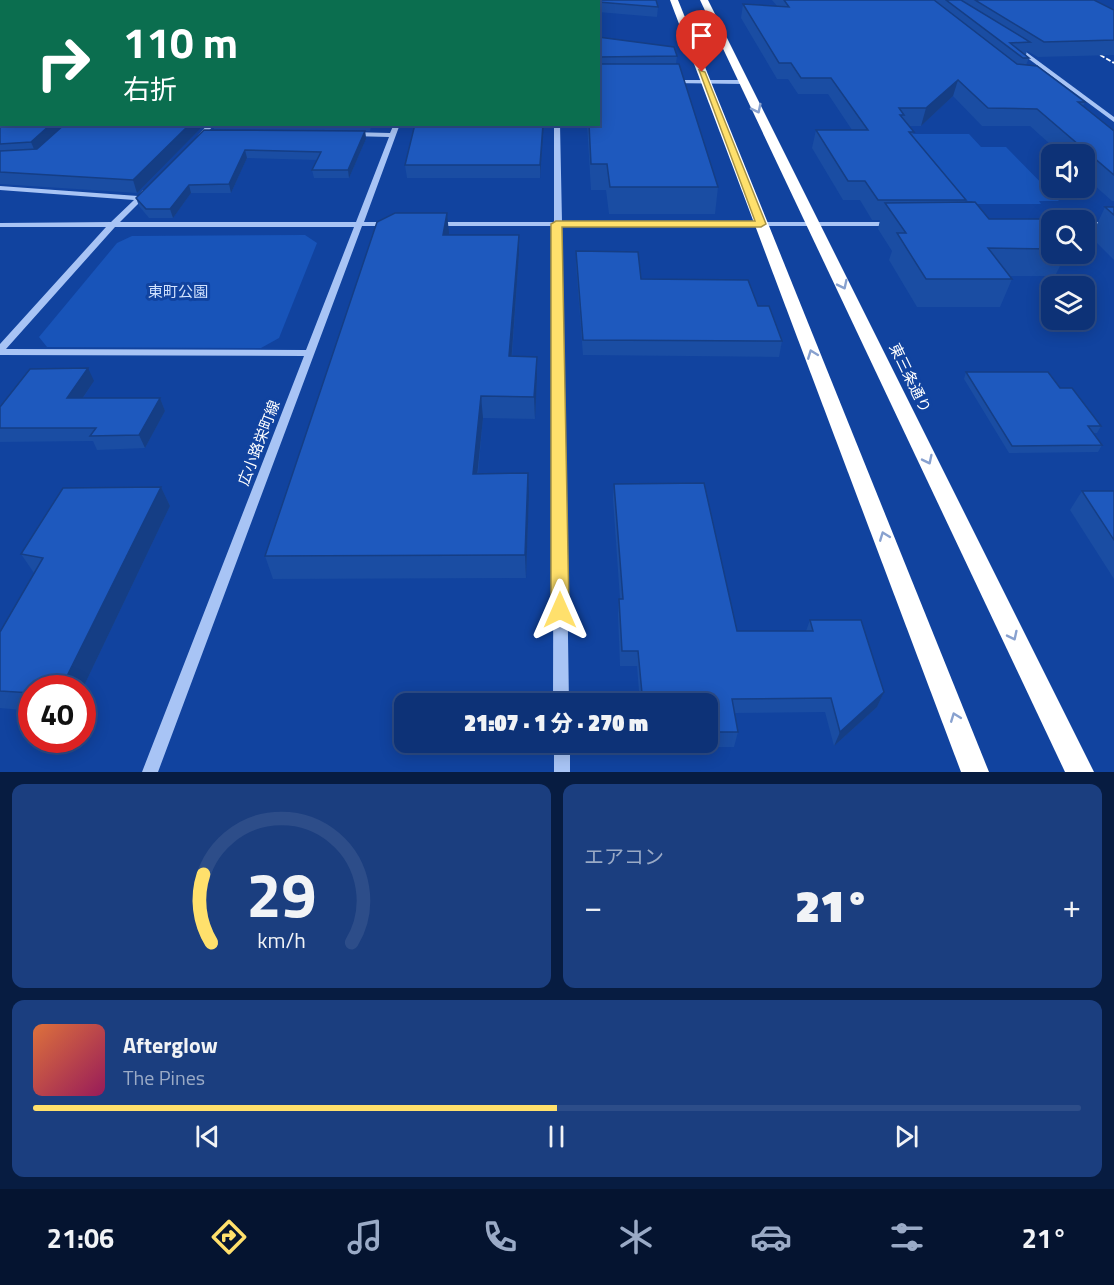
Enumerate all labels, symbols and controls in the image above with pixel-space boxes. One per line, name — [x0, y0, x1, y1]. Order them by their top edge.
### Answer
text: 110 m — [123, 10, 238, 74]
pin — [676, 10, 727, 72]
icon: arrive — [685, 19, 718, 52]
icon: right — [24, 24, 102, 102]
text: 右折 — [123, 68, 177, 109]
one-way arrow — [750, 103, 762, 114]
map controls — [1041, 144, 1095, 330]
button: sound — [1041, 144, 1095, 198]
button: search — [1041, 210, 1095, 264]
button: layers — [1041, 276, 1095, 330]
one-way arrow — [835, 278, 847, 289]
park label: 東町公園 — [148, 280, 208, 303]
street label: 東三条通り — [884, 339, 937, 417]
one-way arrow — [807, 349, 819, 360]
street label: 広小路栄町線 — [232, 397, 285, 489]
one-way arrow — [921, 454, 932, 465]
one-way arrow — [879, 531, 891, 542]
position arrow — [528, 578, 592, 642]
one-way arrow — [1006, 629, 1017, 640]
speed limit sign: 40 — [18, 675, 96, 753]
text: 21:07 · 1 分 · 270 m — [464, 706, 648, 740]
one-way arrow — [950, 712, 962, 723]
text: エアコン — [584, 841, 664, 872]
text: 29 — [247, 846, 316, 941]
text: 21° — [795, 871, 870, 939]
text: − — [584, 881, 602, 931]
text: + — [1063, 881, 1081, 931]
text: km/h — [257, 924, 306, 956]
text: Afterglow — [123, 1028, 218, 1062]
text: The Pines — [123, 1062, 205, 1093]
icon: previous — [191, 1120, 224, 1153]
icon: pause — [540, 1120, 573, 1153]
icon: next — [890, 1120, 923, 1153]
icon: directions — [208, 1216, 250, 1258]
icon: music — [344, 1216, 386, 1258]
icon: phone — [479, 1216, 521, 1258]
icon: climate — [615, 1216, 657, 1258]
icon: car — [750, 1216, 792, 1258]
icon: filters — [886, 1216, 928, 1258]
text: 21:06 — [47, 1217, 114, 1258]
text: 21° — [1022, 1217, 1067, 1258]

